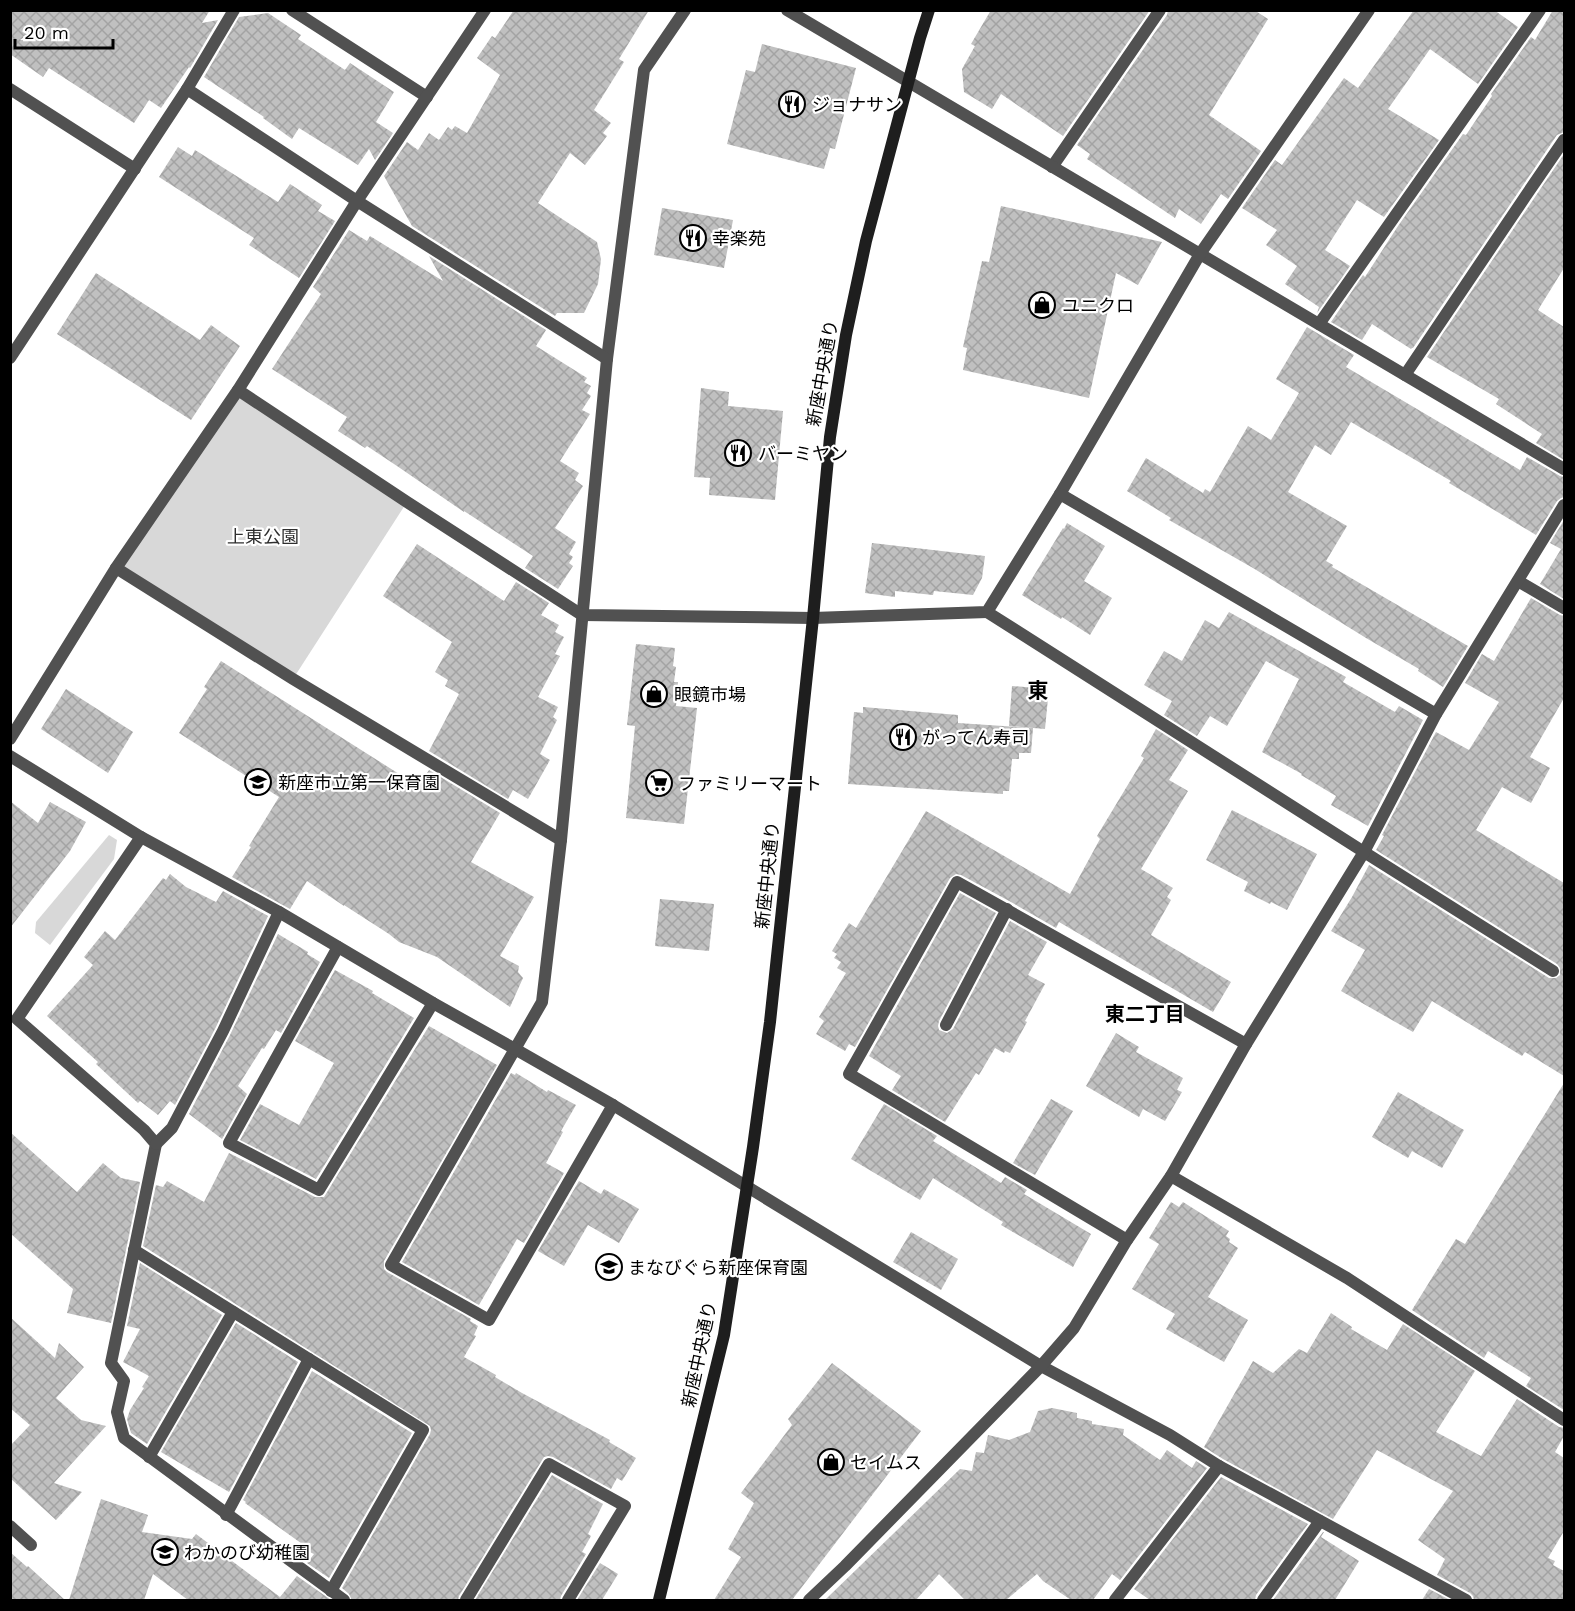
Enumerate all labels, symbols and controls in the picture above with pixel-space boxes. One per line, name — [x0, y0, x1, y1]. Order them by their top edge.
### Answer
scale bar — [15, 12, 112, 50]
text: 20 m — [24, 22, 69, 43]
restaurant icon: ジョナサン — [777, 89, 807, 119]
place label: ジョナサン — [812, 94, 902, 115]
restaurant icon: 幸楽苑 — [678, 223, 708, 253]
place label: 幸楽苑 — [712, 228, 766, 249]
shop icon: ユニクロ — [1027, 290, 1057, 320]
place label: ユニクロ — [1062, 295, 1134, 316]
street label: 新座中央通り — [802, 318, 842, 428]
restaurant icon: バーミヤン — [723, 438, 753, 468]
place label: バーミヤン — [758, 443, 848, 464]
park label: 上東公園 — [227, 526, 299, 547]
district label: 東 — [1028, 678, 1049, 703]
shop icon: 眼鏡市場 — [639, 679, 669, 709]
place label: 眼鏡市場 — [674, 684, 746, 705]
restaurant icon: がってん寿司 — [888, 722, 918, 752]
place label: がってん寿司 — [922, 727, 1029, 748]
school or university icon: 新座市立第一保育園 — [243, 767, 273, 797]
supermarket icon: ファミリーマート — [644, 768, 674, 798]
place label: 新座市立第一保育園 — [278, 772, 440, 793]
place label: ファミリーマート — [678, 773, 822, 794]
street label: 新座中央通り — [751, 820, 783, 930]
district label: 東二丁目 — [1105, 1002, 1185, 1026]
school or university icon: まなびぐら新座保育園 — [594, 1252, 624, 1282]
place label: まなびぐら新座保育園 — [628, 1257, 808, 1278]
street label: 新座中央通り — [678, 1299, 720, 1409]
shop icon: セイムス — [816, 1447, 846, 1477]
place label: セイムス — [850, 1452, 922, 1473]
school or university icon: わかのび幼稚園 — [150, 1537, 180, 1567]
place label: わかのび幼稚園 — [184, 1542, 310, 1563]

